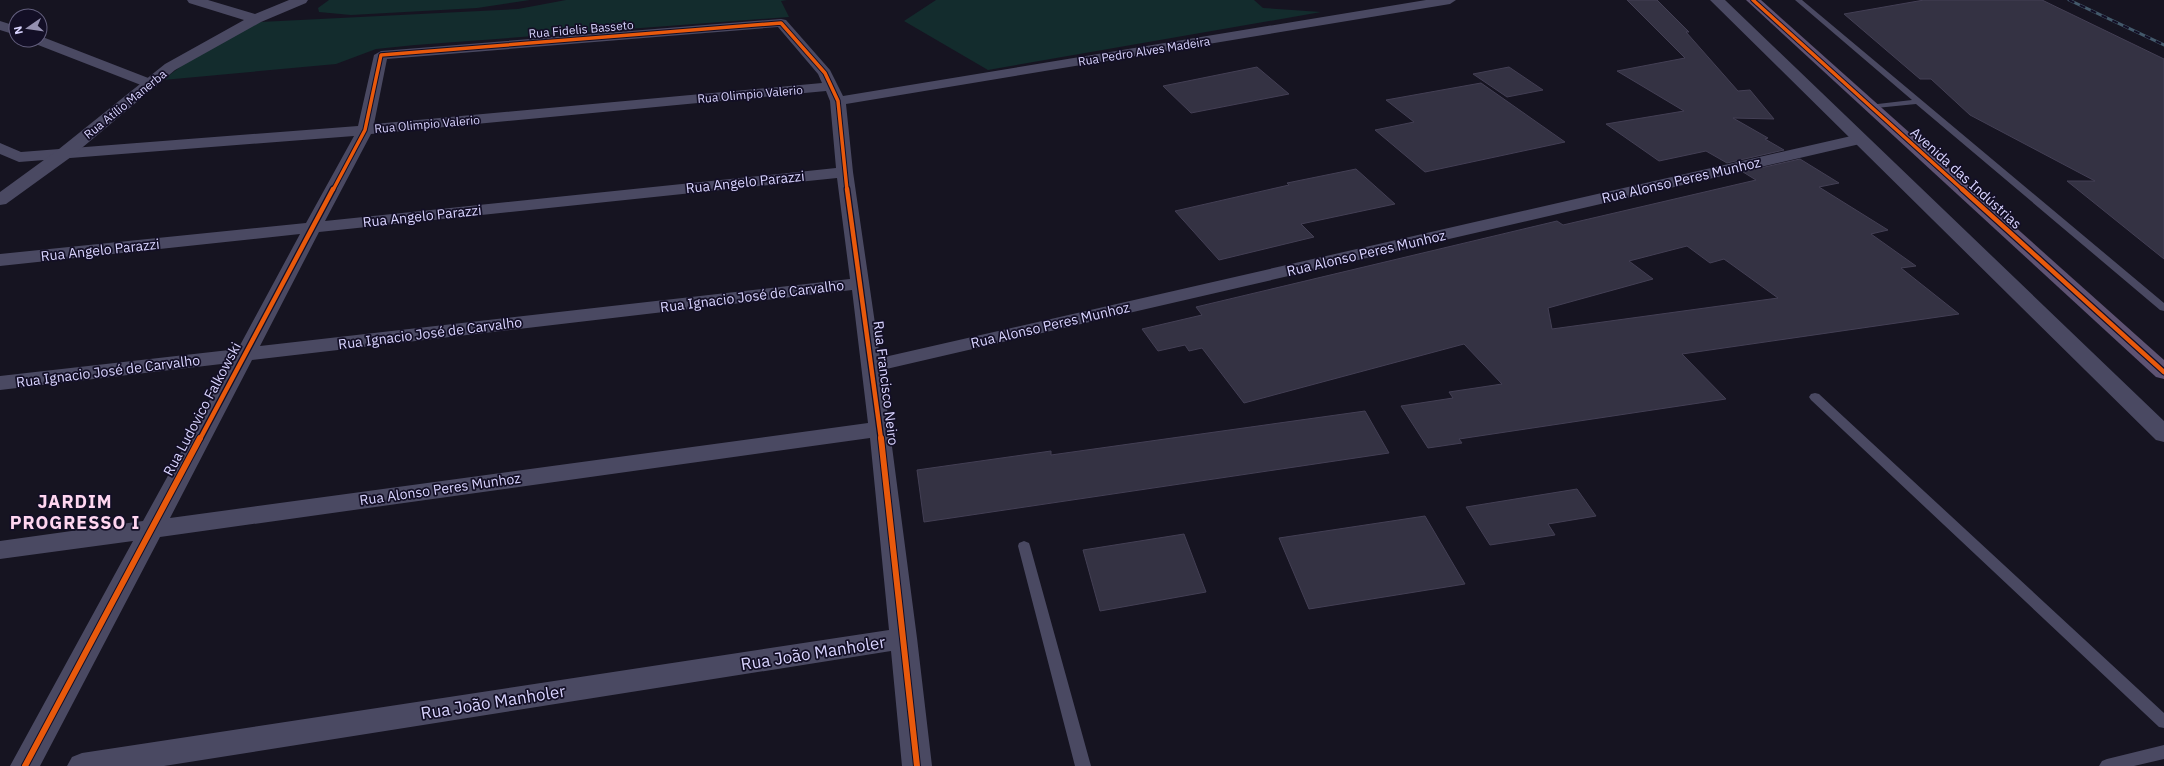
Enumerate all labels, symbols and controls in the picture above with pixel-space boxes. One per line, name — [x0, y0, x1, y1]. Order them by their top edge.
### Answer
north arrow — [8, 8, 48, 48]
street label: Rua Fidelis Basseto — [528, 17, 634, 41]
text: N — [11, 25, 26, 36]
street label: Rua Pedro Alves Madeira — [1077, 33, 1212, 69]
street label: Rua Atílio Manerba — [81, 66, 170, 142]
street label: Rua Olimpio Valerio — [697, 82, 804, 106]
street label: Rua Olimpio Valerio — [374, 112, 481, 136]
street label: Avenida das Indústrias — [1907, 123, 2025, 233]
street label: Rua Alonso Peres Munhoz — [1600, 153, 1763, 207]
street label: Rua Angelo Parazzi — [685, 167, 805, 197]
street label: Rua Angelo Parazzi — [362, 201, 482, 231]
street label: Rua Alonso Peres Munhoz — [1285, 226, 1448, 280]
street label: Rua Angelo Parazzi — [40, 235, 160, 265]
street label: Rua Ignacio José de Carvalho — [659, 276, 845, 316]
street label: Rua Alonso Peres Munhoz — [969, 298, 1132, 352]
street label: Rua Ignacio José de Carvalho — [337, 313, 523, 353]
street label: Rua Francisco Neiro — [869, 320, 903, 446]
street label: Rua Ludovico Falkowski — [159, 339, 245, 479]
street label: Rua Ignacio José de Carvalho — [15, 351, 201, 391]
street label: Rua Alonso Peres Munhoz — [358, 469, 522, 509]
district label: JARDIM PROGRESSO I — [10, 490, 140, 534]
street label: Rua João Manholer — [739, 631, 887, 675]
street label: Rua João Manholer — [419, 680, 567, 724]

